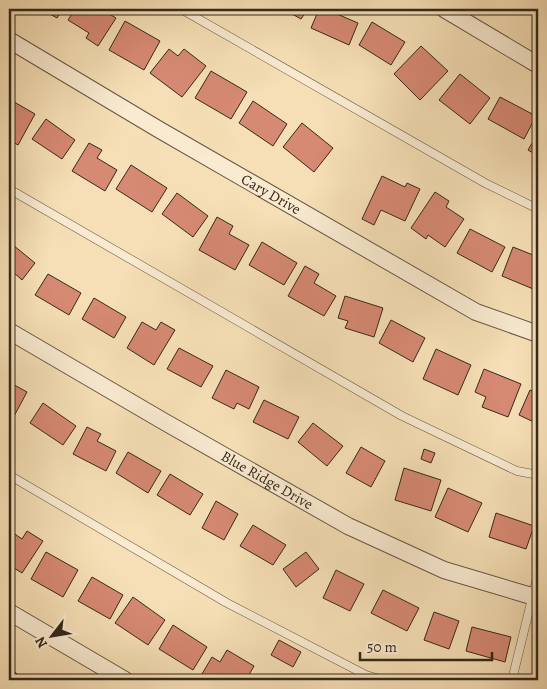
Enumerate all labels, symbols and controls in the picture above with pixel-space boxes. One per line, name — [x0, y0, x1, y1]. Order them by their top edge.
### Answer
street label: Cary Drive — [238, 169, 305, 219]
street label: Blue Ridge Drive — [217, 446, 317, 514]
north arrow — [28, 612, 78, 662]
scale bar — [360, 629, 492, 661]
text: N — [31, 633, 52, 652]
text: 50 m — [367, 637, 397, 657]

